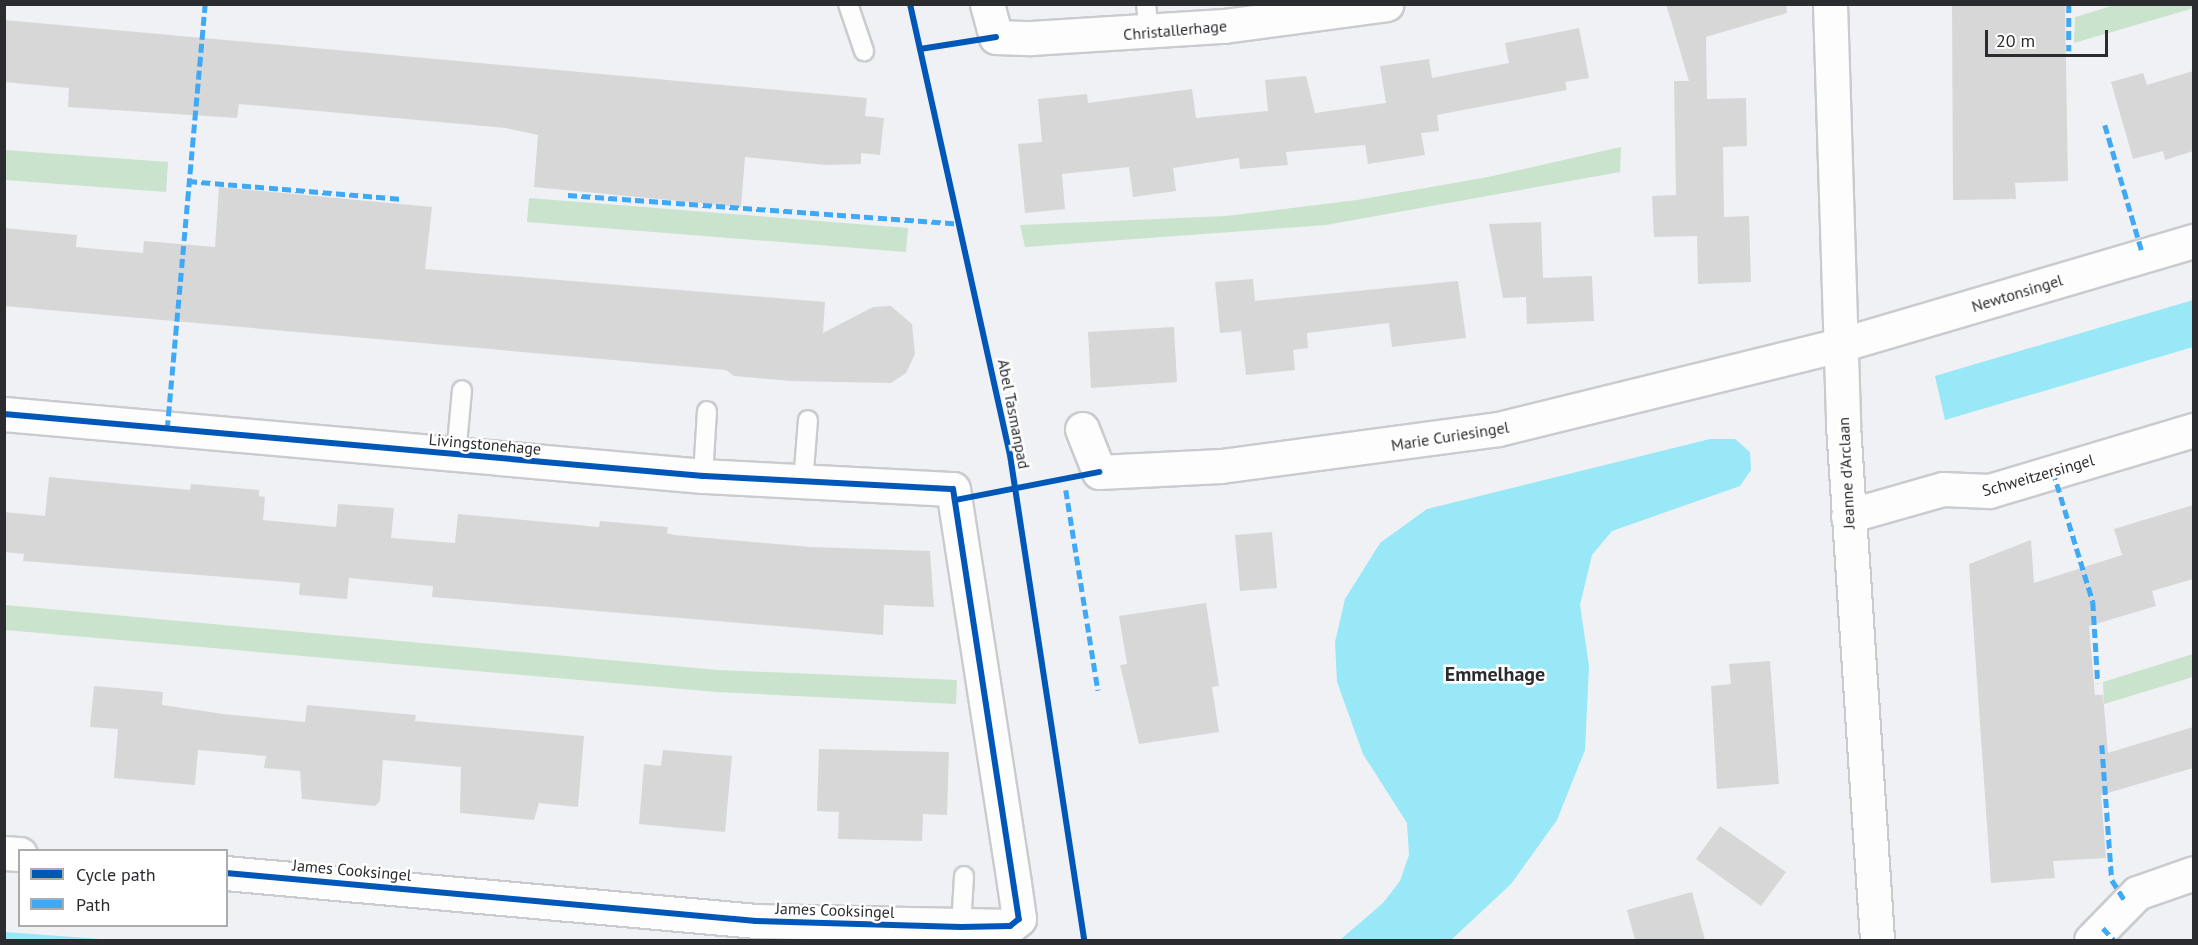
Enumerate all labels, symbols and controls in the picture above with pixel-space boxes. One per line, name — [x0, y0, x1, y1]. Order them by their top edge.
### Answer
street label: Christallerhage — [1122, 16, 1228, 44]
scale bar — [1988, 18, 2111, 56]
text: 20 m — [1996, 29, 2035, 52]
street label: Newtonsingel — [1969, 270, 2065, 316]
street label: Abel Tasmanpad — [994, 357, 1034, 471]
street label: Marie Curiesingel — [1390, 417, 1510, 455]
street label: Jeanne d'Arclaan — [1833, 417, 1859, 529]
street label: Livingstonehage — [428, 430, 542, 458]
street label: Schweitzersingel — [1980, 450, 2096, 500]
district label: Emmelhage — [1445, 662, 1545, 686]
legend — [18, 849, 228, 927]
street label: James Cooksingel — [292, 855, 412, 885]
text: Cycle path — [76, 863, 156, 886]
text: Path — [76, 893, 110, 916]
street label: James Cooksingel — [775, 898, 895, 922]

